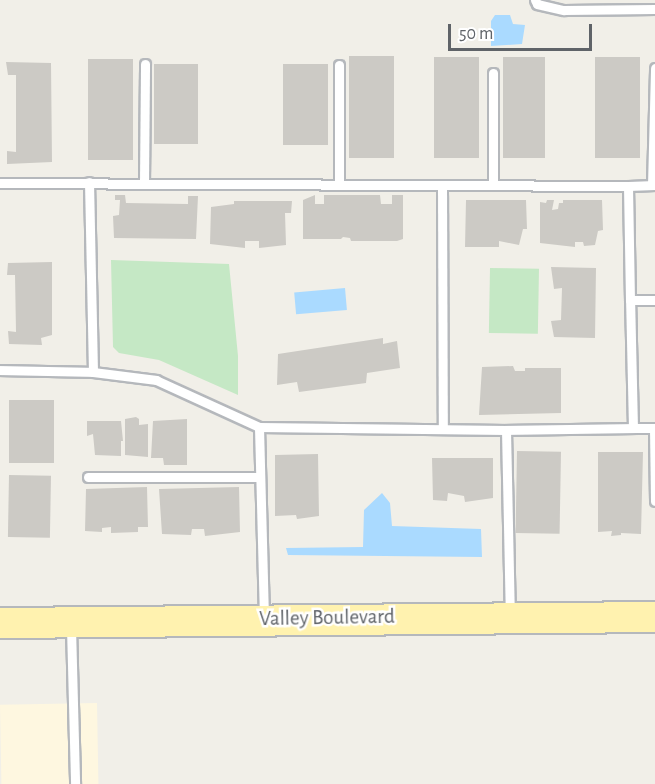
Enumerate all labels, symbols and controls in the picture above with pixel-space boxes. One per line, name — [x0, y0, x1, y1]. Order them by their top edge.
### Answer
scale bar — [451, 12, 595, 50]
text: 50 m — [459, 25, 493, 43]
street label: Valley Boulevard — [259, 604, 395, 632]

